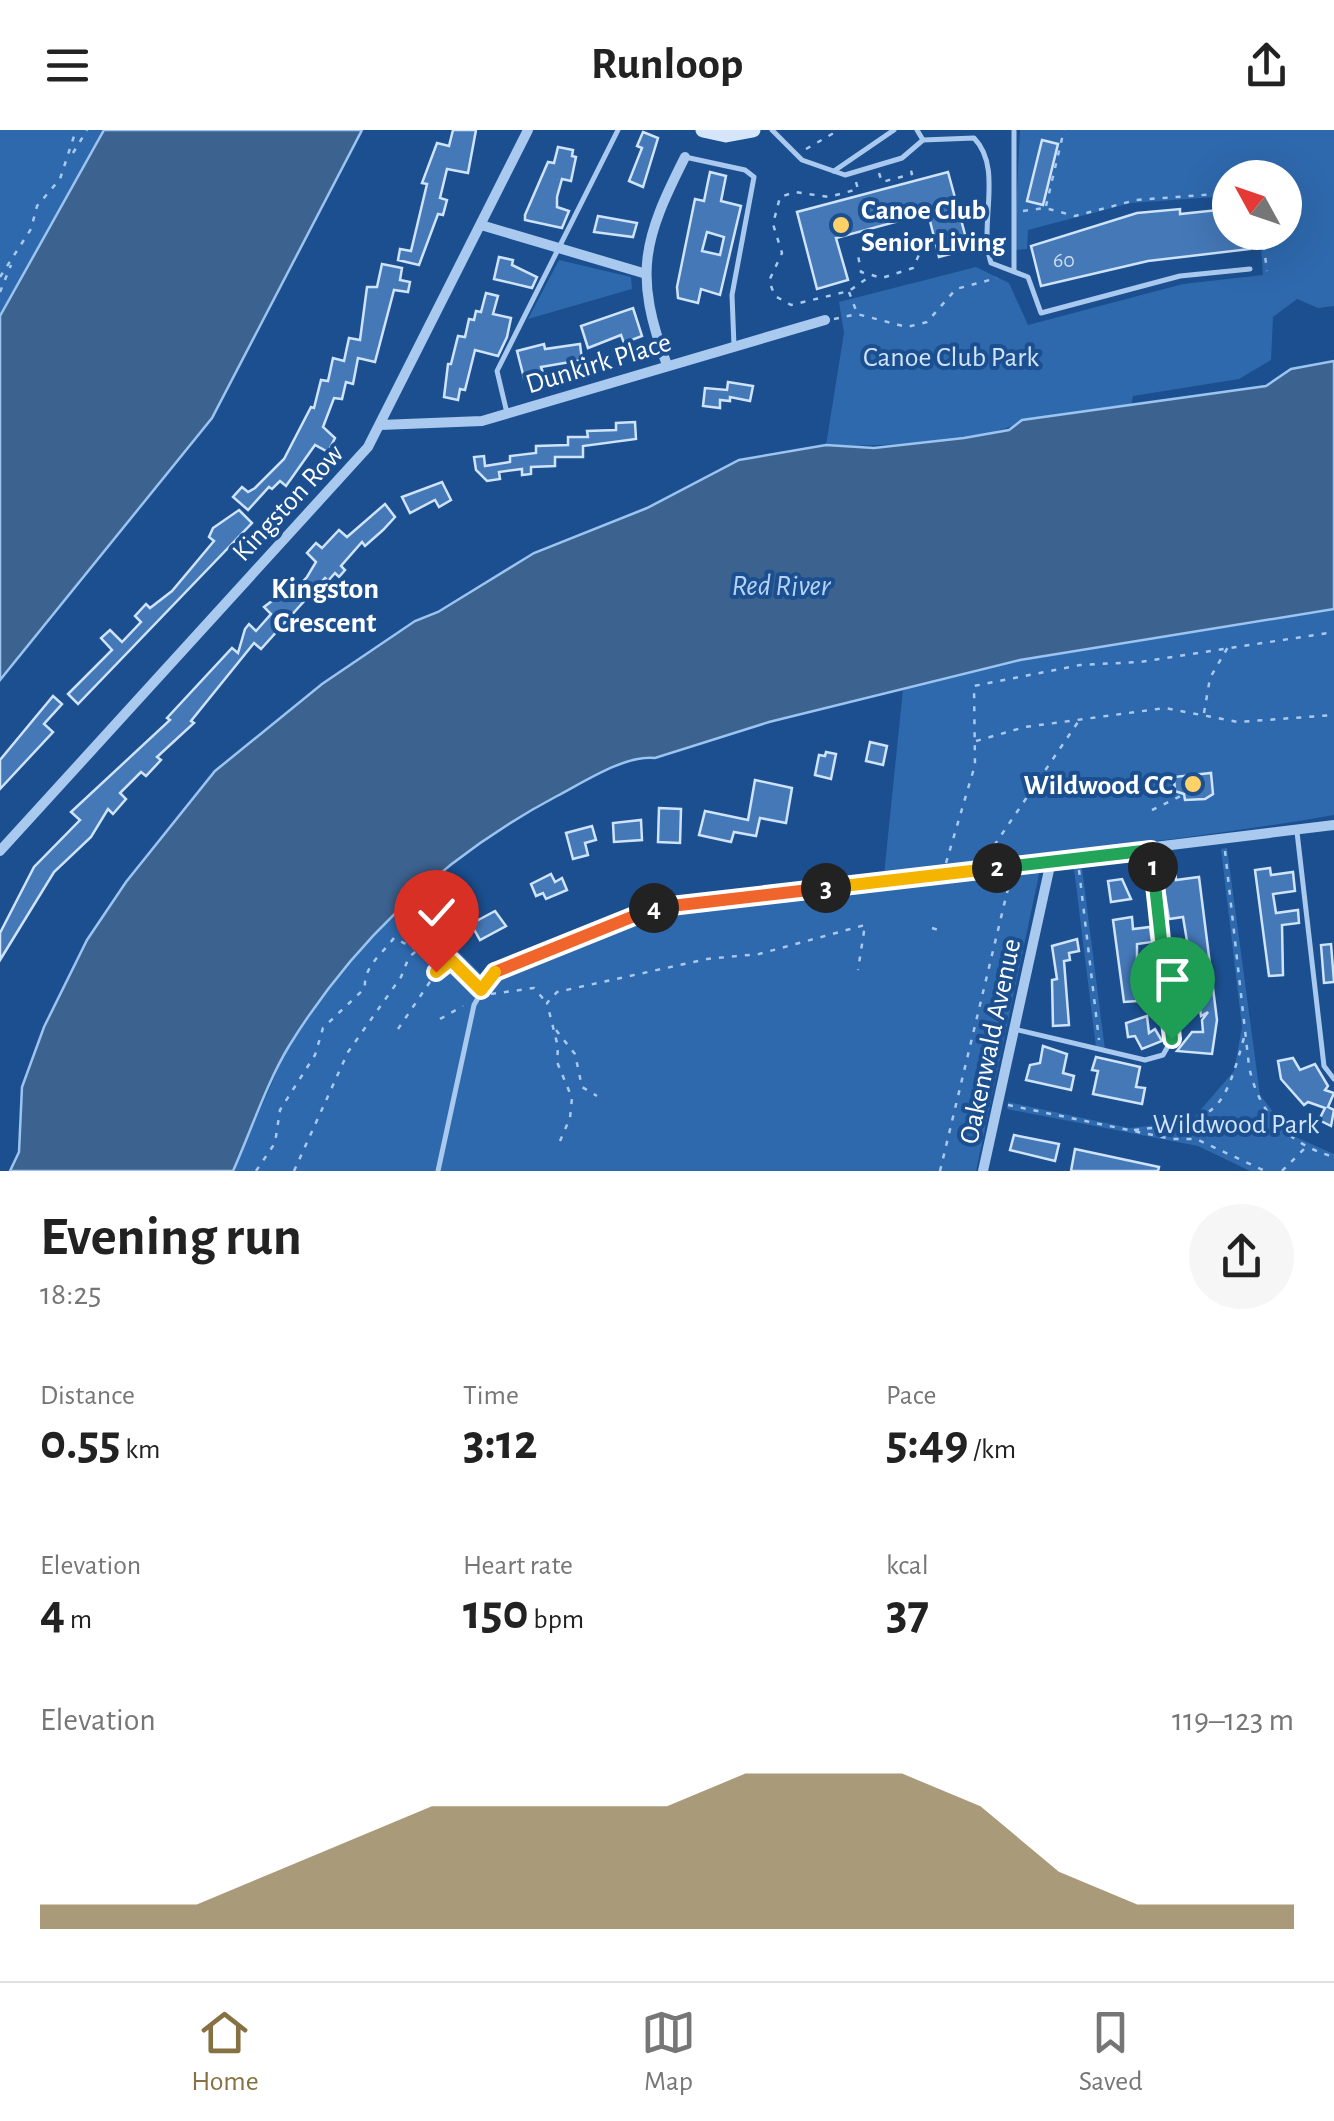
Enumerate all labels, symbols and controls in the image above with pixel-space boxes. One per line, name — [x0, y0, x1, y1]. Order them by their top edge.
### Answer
icon: menu — [40, 38, 95, 93]
icon: share — [1239, 38, 1294, 93]
text: Runloop — [591, 42, 743, 87]
north arrow — [1212, 160, 1302, 250]
map controls — [1212, 160, 1302, 250]
place label: Canoe Club Senior Living — [861, 197, 1006, 257]
marker: Canoe Club Senior Living — [830, 214, 852, 236]
house number: 60 — [1053, 249, 1075, 271]
street label: Dunkirk Place — [522, 329, 675, 399]
park label: Canoe Club Park — [863, 344, 1039, 372]
street label: Kingston Row — [228, 439, 349, 567]
water label: Red River — [731, 571, 832, 601]
district label: Kingston Crescent — [271, 574, 379, 638]
place label: Wildwood CC — [1024, 772, 1174, 800]
marker: Wildwood CC — [1182, 773, 1204, 795]
pin: 1 — [1128, 842, 1178, 892]
pin: 2 — [972, 843, 1022, 893]
text: 1 — [1148, 853, 1158, 881]
text: 2 — [990, 854, 1004, 882]
pin: 3 — [801, 863, 851, 913]
pin — [394, 870, 479, 973]
text: 3 — [820, 874, 832, 902]
pin: 4 — [629, 883, 679, 933]
icon: check — [409, 885, 464, 940]
text: 4 — [647, 894, 661, 922]
street label: Oakenwald Avenue — [956, 936, 1026, 1146]
pin — [1130, 937, 1215, 1040]
icon: arrive — [1145, 952, 1200, 1007]
park label: Wildwood Park — [1153, 1111, 1320, 1139]
button: share — [1189, 1204, 1294, 1309]
text: Evening run — [40, 1210, 302, 1265]
text: 18:25 — [40, 1278, 101, 1310]
text: Distance — [40, 1382, 135, 1410]
text: Time — [463, 1382, 519, 1410]
text: Pace — [886, 1382, 936, 1410]
text: 0.55 — [40, 1418, 121, 1468]
text: 3:12 — [463, 1418, 538, 1468]
text: 5:49 — [886, 1418, 968, 1468]
text: km — [121, 1436, 161, 1464]
text: /km — [968, 1436, 1016, 1464]
text: Elevation — [40, 1552, 141, 1580]
text: Heart rate — [463, 1552, 573, 1580]
text: kcal — [886, 1552, 929, 1580]
text: 4 — [40, 1588, 65, 1638]
text: 150 — [463, 1588, 529, 1638]
text: 37 — [886, 1588, 929, 1638]
text: m — [65, 1606, 92, 1634]
text: bpm — [529, 1606, 584, 1634]
text: Elevation — [40, 1704, 156, 1736]
text: 119–123 m — [1172, 1704, 1294, 1736]
tab: Home — [191, 2005, 259, 2099]
tab: Map — [641, 2005, 696, 2099]
tab: Saved — [1079, 2005, 1143, 2099]

